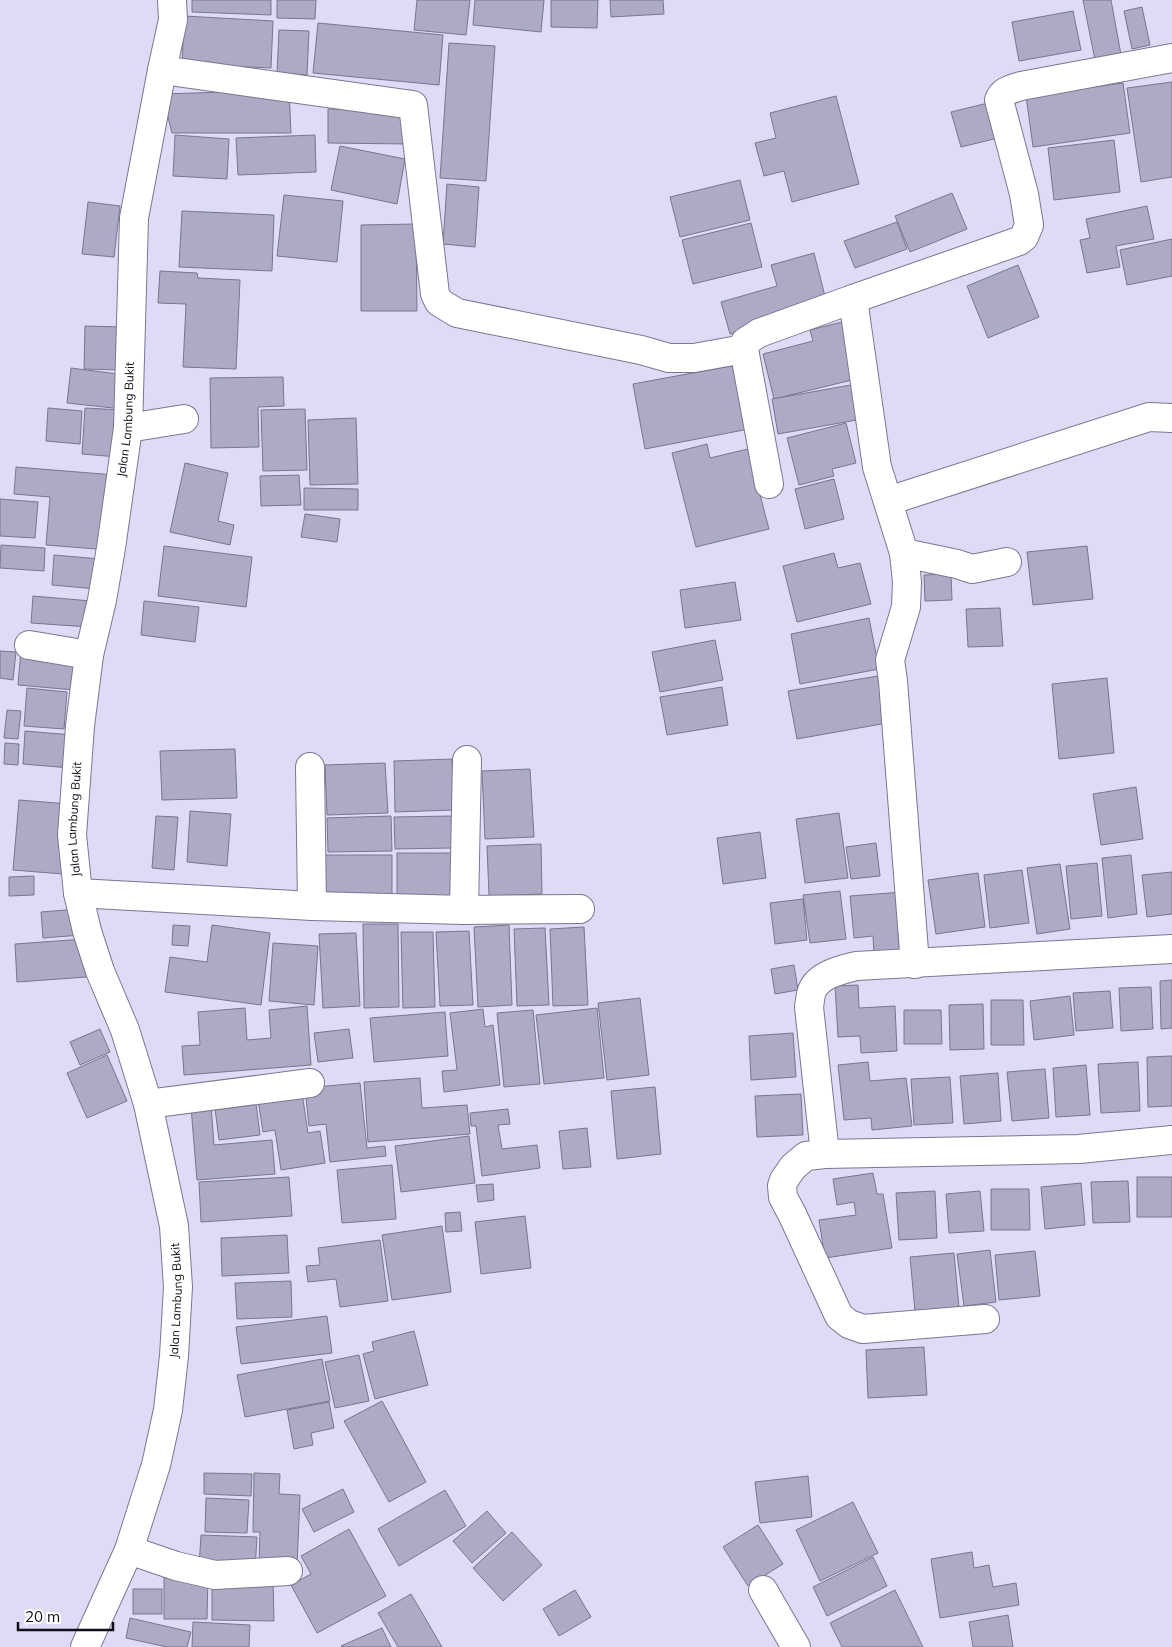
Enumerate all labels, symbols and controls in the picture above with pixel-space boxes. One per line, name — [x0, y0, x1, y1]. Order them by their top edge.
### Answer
street label: Jalan Lambung Bukit — [113, 362, 137, 478]
street label: Jalan Lambung Bukit — [64, 761, 84, 878]
street label: Jalan Lambung Bukit — [166, 1242, 185, 1359]
scale bar — [18, 1600, 112, 1632]
text: 20 m — [25, 1607, 60, 1626]

